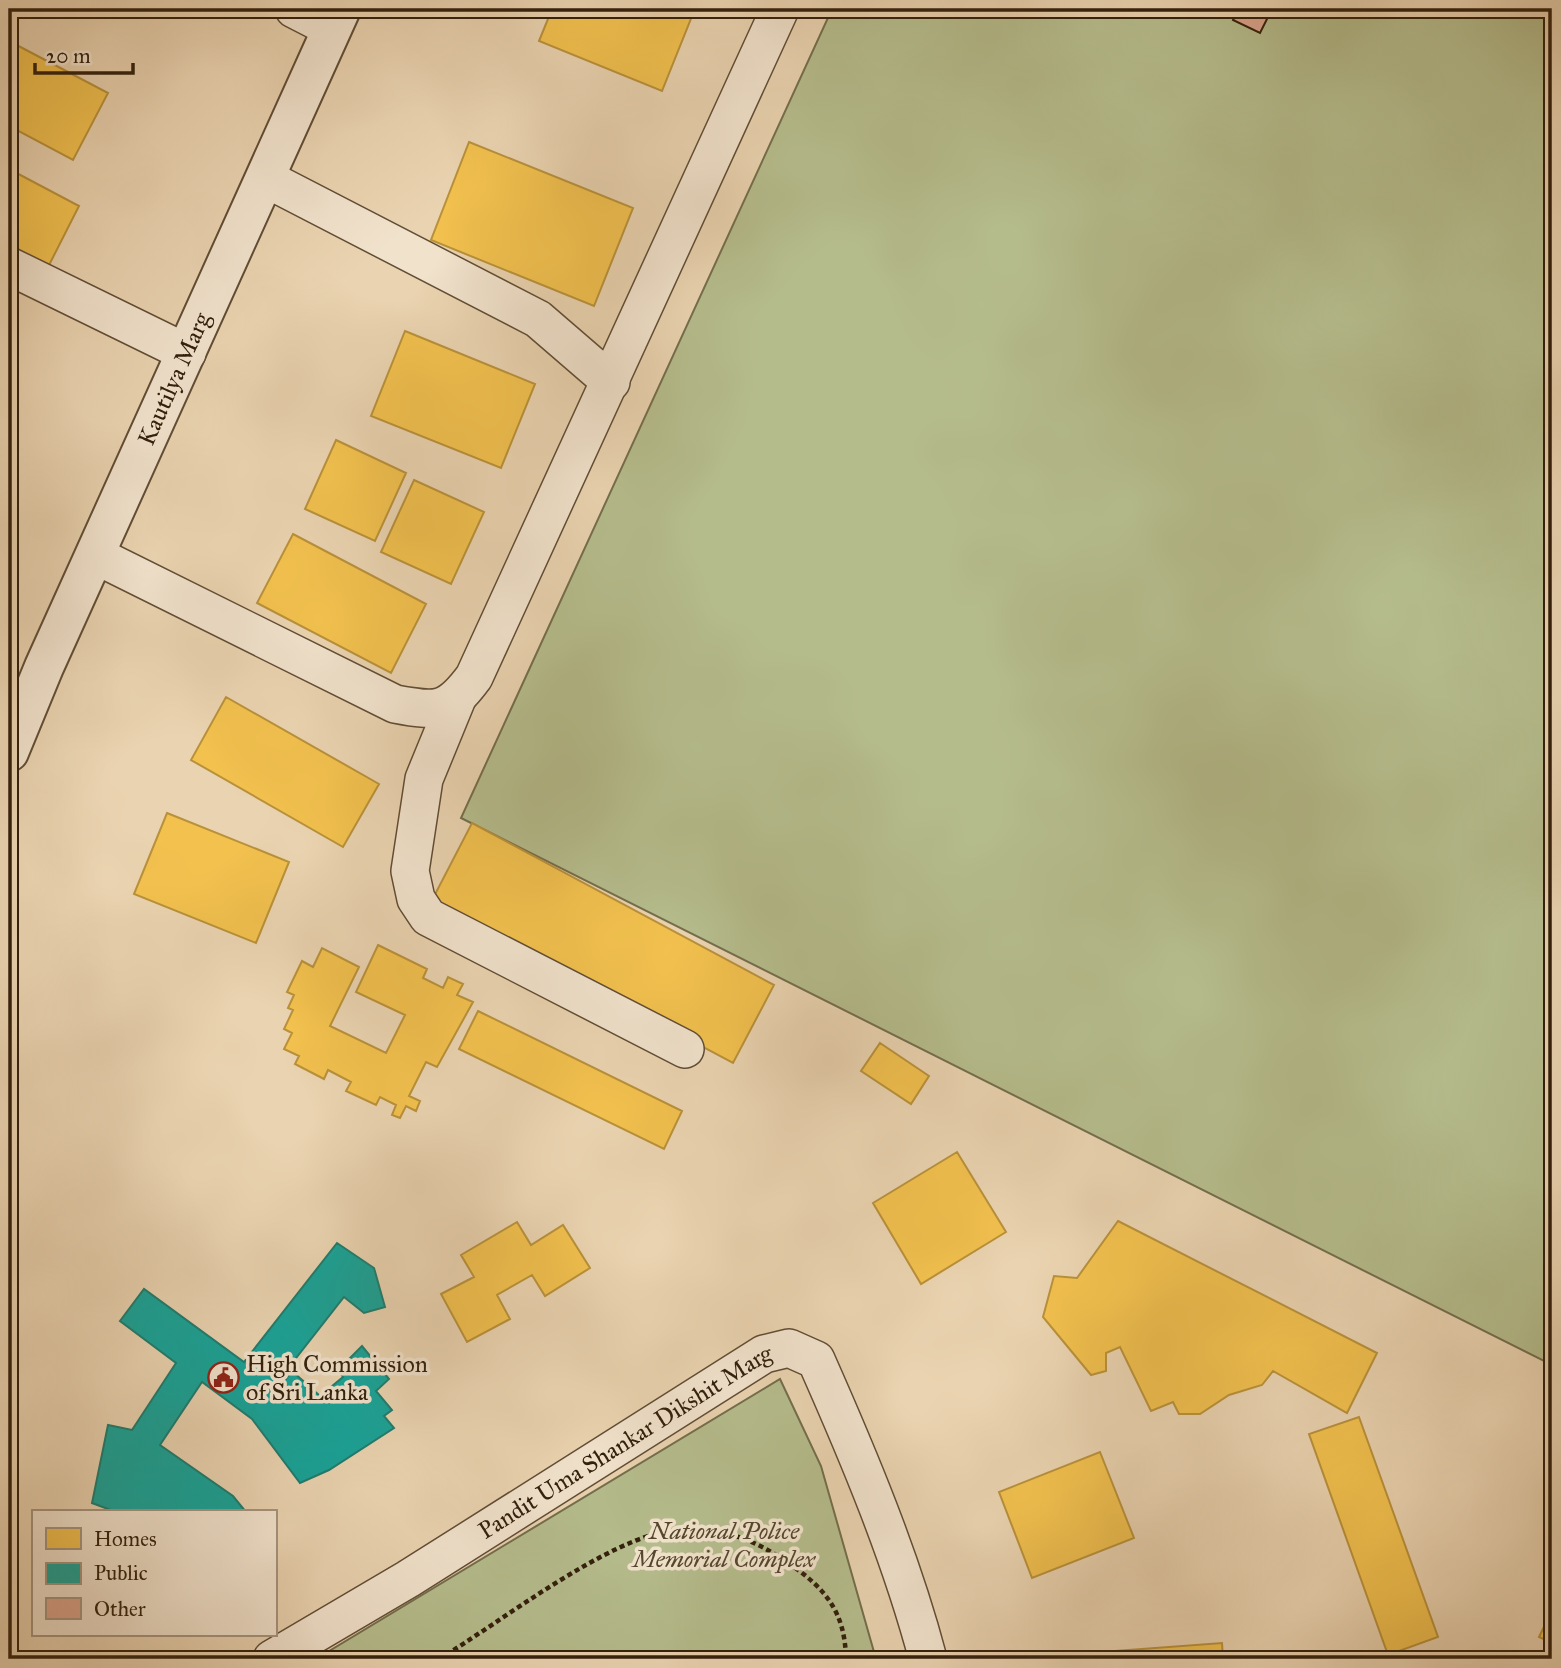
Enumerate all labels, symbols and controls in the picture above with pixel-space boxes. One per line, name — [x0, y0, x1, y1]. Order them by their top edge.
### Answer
scale bar — [35, 32, 133, 76]
text: 20 m — [46, 43, 91, 69]
street label: Kautilya Marg — [131, 307, 217, 450]
street label: Pandit Uma Shankar Dikshit Marg — [473, 1338, 775, 1546]
place label: High Commission of Sri Lanka — [246, 1349, 428, 1407]
public building icon: High Commission of Sri Lanka — [206, 1361, 240, 1395]
legend — [32, 1510, 276, 1636]
park label: National Police Memorial Complex — [631, 1516, 817, 1574]
text: Homes — [94, 1526, 157, 1552]
text: Public — [94, 1560, 148, 1586]
text: Other — [94, 1596, 146, 1622]

